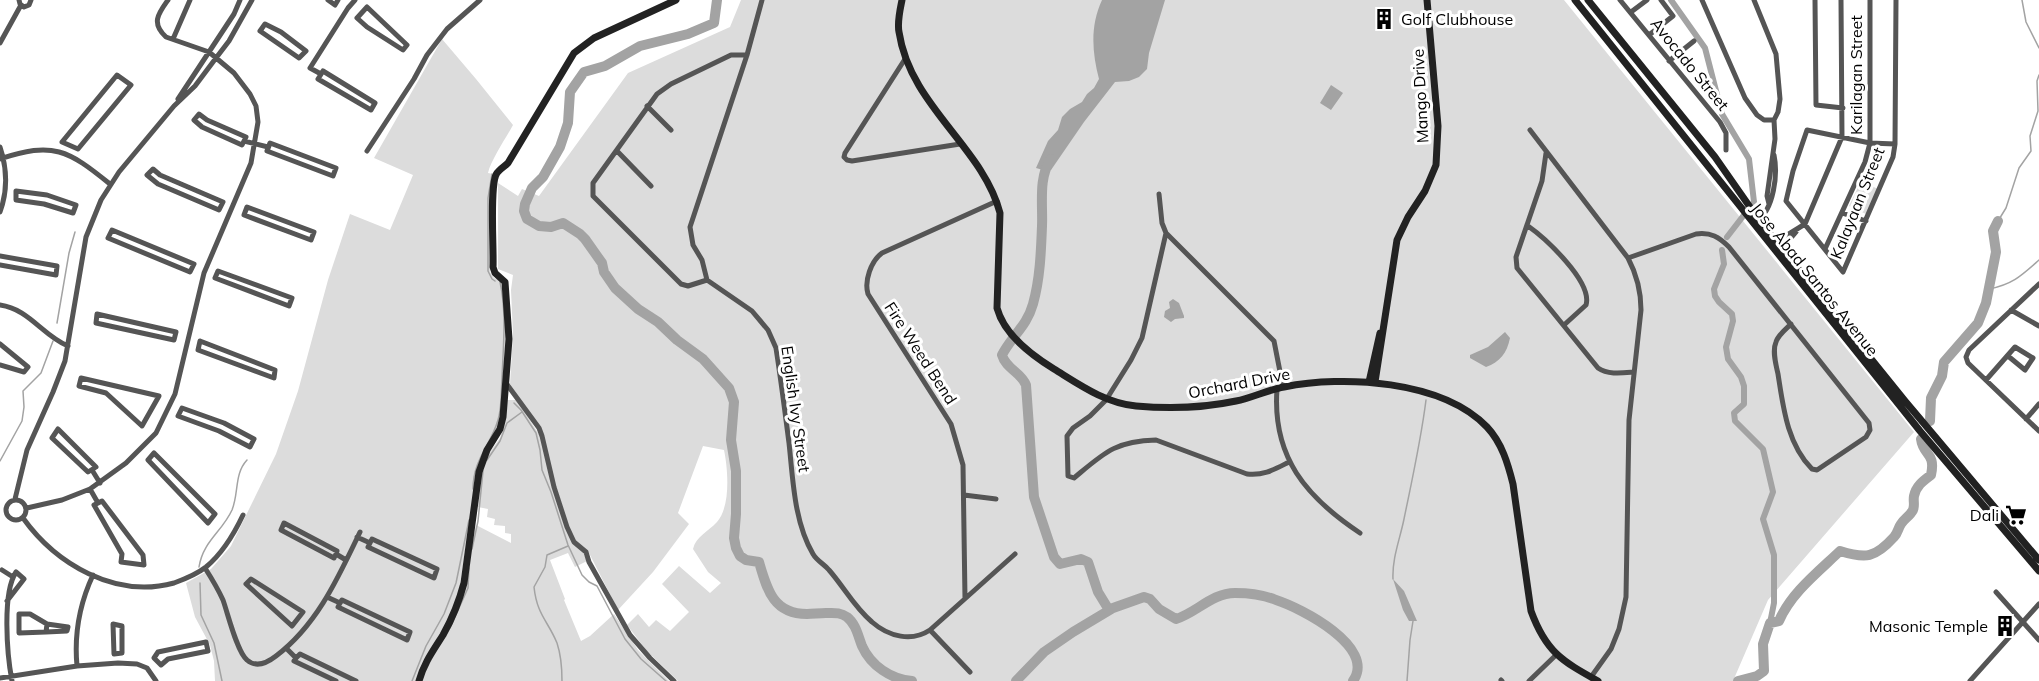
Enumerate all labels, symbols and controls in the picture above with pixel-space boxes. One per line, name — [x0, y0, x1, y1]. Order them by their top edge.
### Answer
building icon: Golf Clubhouse — [1372, 7, 1396, 31]
place label: Golf Clubhouse — [1401, 9, 1513, 29]
street label: Avocado Street — [1647, 14, 1734, 115]
street label: Karilagan Street — [1846, 15, 1866, 135]
street label: Mango Drive — [1408, 48, 1432, 144]
street label: Kalayaan Street — [1826, 144, 1889, 262]
street label: Jose Abad Santos Avenue — [1747, 198, 1883, 360]
street label: Fire Weed Bend — [880, 298, 962, 408]
street label: English Ivy Street — [777, 345, 815, 474]
street label: Orchard Drive — [1186, 363, 1292, 403]
supermarket icon: Dali — [2004, 503, 2028, 527]
place label: Dali — [1970, 505, 1999, 525]
building icon: Masonic Temple — [1993, 614, 2017, 638]
place label: Masonic Temple — [1869, 616, 1988, 636]

